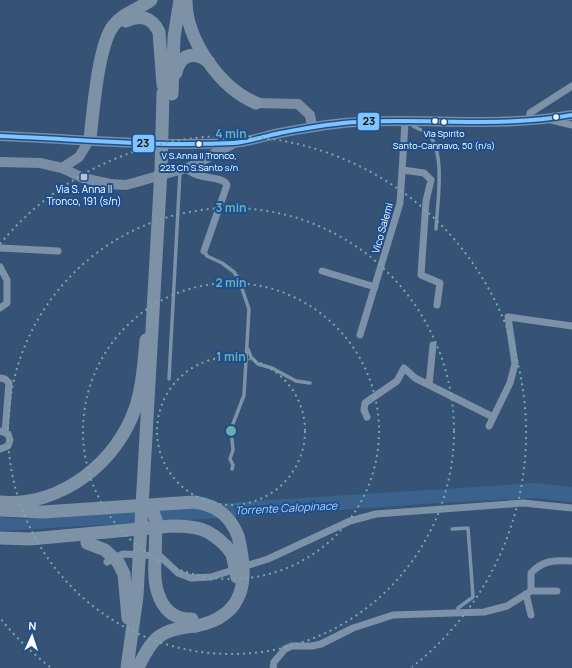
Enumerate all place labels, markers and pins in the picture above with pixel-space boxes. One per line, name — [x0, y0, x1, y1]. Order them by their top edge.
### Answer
unlabelled marker — [551, 112, 561, 122]
unlabelled marker — [430, 116, 440, 126]
marker: Via Spirito Santo-Cannavo, 50 (n/s) — [439, 117, 449, 127]
place label: Via Spirito Santo-Cannavo, 50 (n/s) — [393, 127, 495, 152]
marker: V S.Anna II Tronco, 223 Ch S.Santo s/n — [194, 139, 204, 149]
place label: V S.Anna II Tronco, 223 Ch S.Santo s/n — [160, 149, 238, 174]
marker: Via S. Anna II Tronco, 191 (s/n) — [79, 172, 89, 182]
place label: Via S. Anna II Tronco, 191 (s/n) — [46, 182, 122, 208]
centre of rings — [224, 424, 238, 438]

